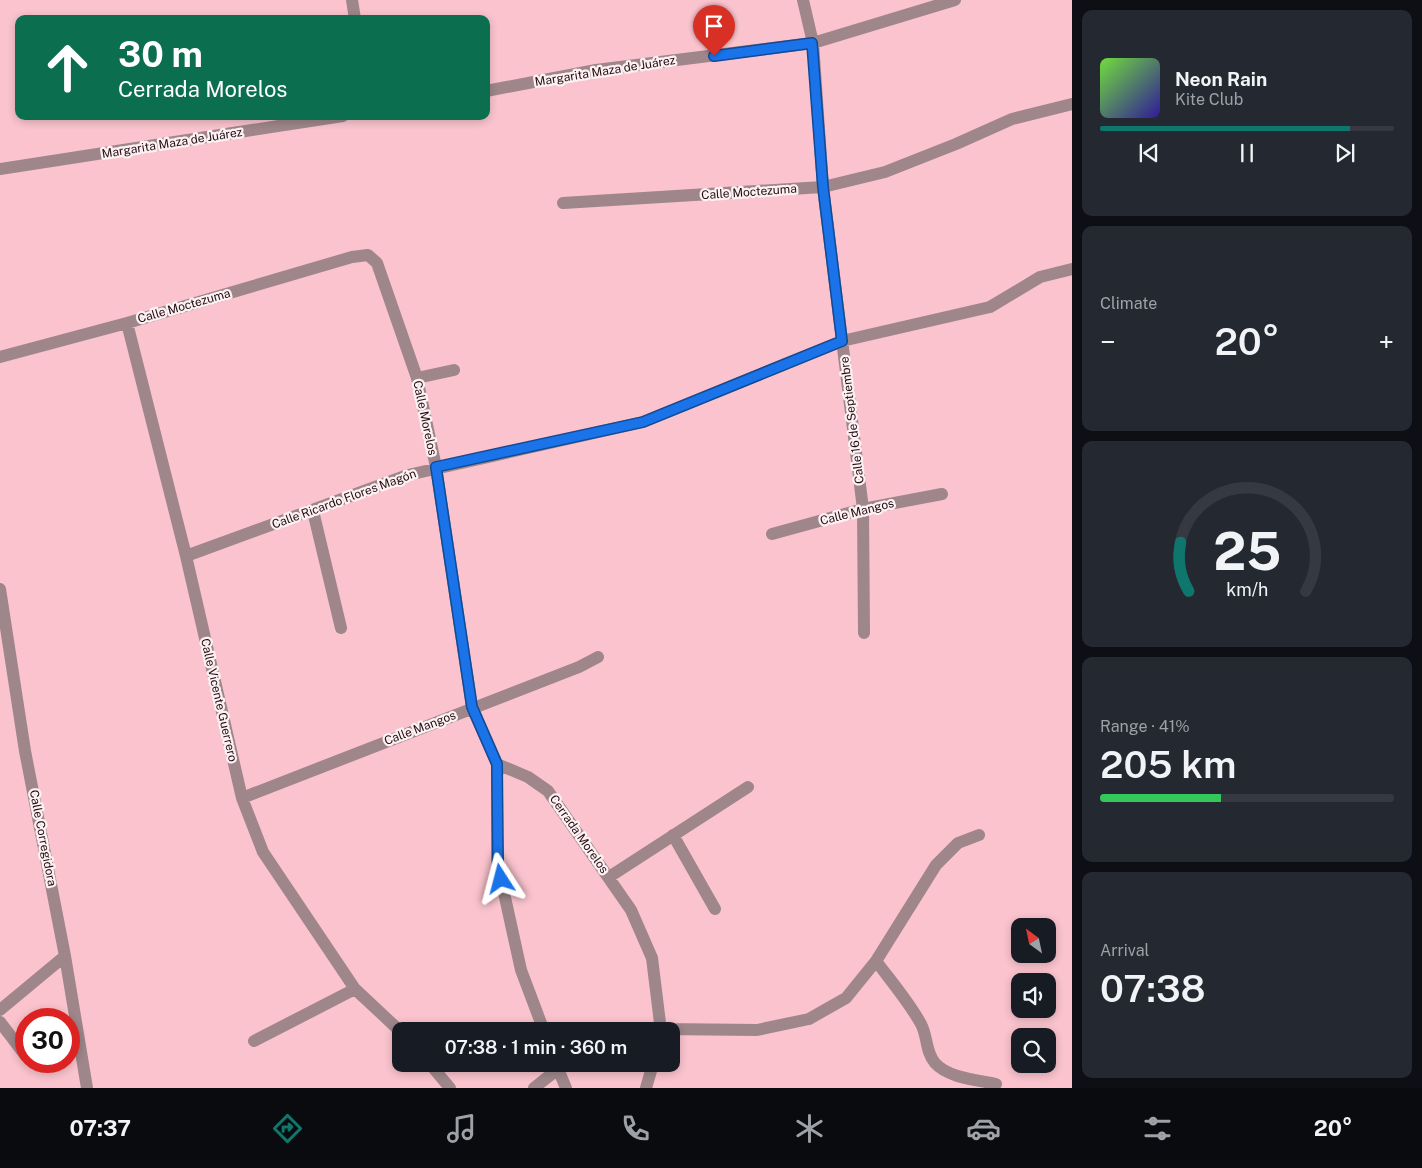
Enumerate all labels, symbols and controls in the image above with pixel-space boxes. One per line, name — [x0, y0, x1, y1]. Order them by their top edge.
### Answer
pin — [693, 5, 735, 56]
icon: arrive — [700, 12, 728, 40]
text: 30 m — [118, 34, 203, 75]
icon: ahead — [35, 35, 100, 100]
street label: Margarita Maza de Juárez — [534, 53, 676, 89]
text: Neon Rain — [1175, 68, 1267, 90]
text: Cerrada Morelos — [118, 76, 287, 102]
text: Kite Club — [1175, 90, 1243, 109]
street label: Margarita Maza de Juárez — [101, 125, 243, 161]
icon: previous — [1135, 139, 1163, 167]
icon: pause — [1233, 139, 1261, 167]
icon: next — [1331, 139, 1359, 167]
street label: Calle Moctezuma — [701, 182, 797, 202]
street label: Calle Moctezuma — [136, 286, 232, 326]
text: Climate — [1100, 294, 1157, 313]
text: 20° — [1214, 319, 1280, 364]
text: − — [1100, 325, 1116, 358]
text: + — [1378, 325, 1394, 358]
street label: Calle 16 de Septiembre — [837, 355, 867, 484]
street label: Calle Morelos — [410, 379, 440, 457]
street label: Calle Ricardo Flores Magón — [270, 466, 418, 532]
street label: Calle Mangos — [819, 496, 895, 528]
text: 25 — [1213, 521, 1281, 582]
text: km/h — [1226, 579, 1268, 600]
street label: Calle Vicente Guerrero — [198, 637, 240, 763]
street label: Calle Mangos — [382, 708, 458, 748]
text: Range · 41% — [1100, 717, 1190, 736]
text: 205 km — [1100, 742, 1237, 787]
street label: Calle Corregidora — [27, 789, 59, 887]
street label: Cerrada Morelos — [547, 792, 611, 876]
position arrow — [474, 852, 526, 904]
north arrow — [1011, 918, 1056, 962]
map controls — [1011, 918, 1056, 1073]
text: Arrival — [1100, 941, 1149, 960]
text: 07:38 — [1100, 966, 1206, 1011]
button: sound — [1011, 973, 1056, 1018]
speed limit sign: 30 — [15, 1008, 80, 1073]
button: search — [1011, 1028, 1056, 1073]
text: 07:38 · 1 min · 360 m — [445, 1036, 627, 1058]
icon: directions — [270, 1111, 305, 1146]
icon: music — [444, 1111, 479, 1146]
icon: phone — [618, 1111, 653, 1146]
icon: climate — [792, 1111, 827, 1146]
icon: car — [966, 1111, 1001, 1146]
icon: filters — [1140, 1111, 1175, 1146]
text: 07:37 — [69, 1115, 131, 1141]
text: 20° — [1314, 1115, 1352, 1141]

